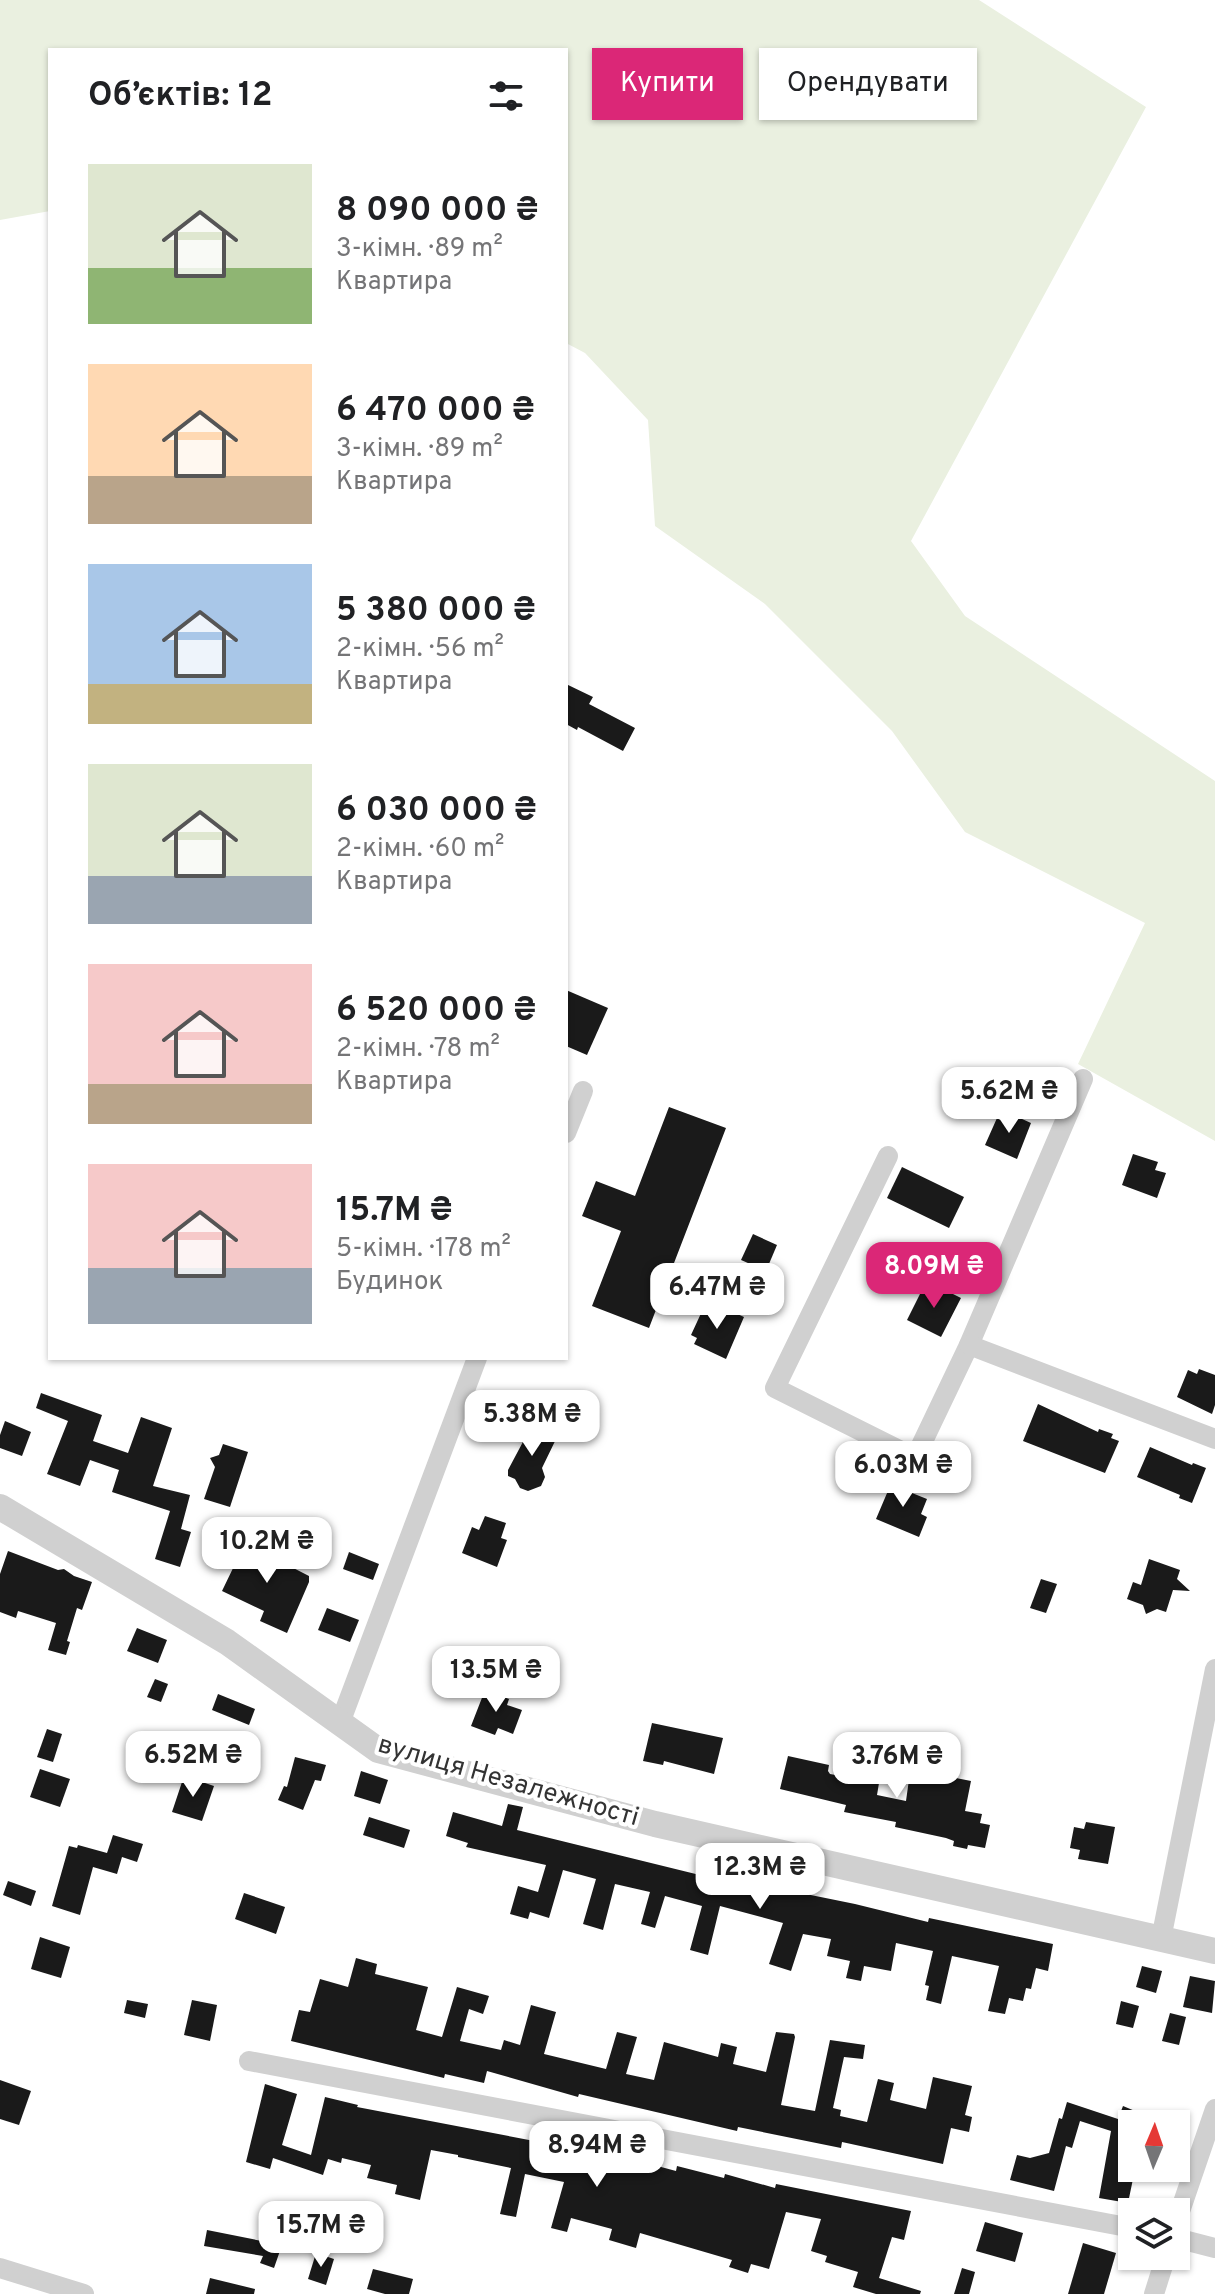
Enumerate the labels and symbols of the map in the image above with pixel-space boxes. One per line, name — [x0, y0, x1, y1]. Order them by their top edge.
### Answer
pin: 5.62M ₴ — [935, 1067, 1083, 1135]
pin: 8.09M ₴ — [860, 1242, 1008, 1310]
pin: 6.47M ₴ — [643, 1263, 791, 1331]
pin: 5.38M ₴ — [458, 1390, 606, 1458]
pin: 6.03M ₴ — [829, 1441, 977, 1509]
pin: 10.2M ₴ — [193, 1517, 341, 1585]
pin: 13.5M ₴ — [422, 1646, 570, 1714]
street label: вулиця Незалежності — [374, 1729, 642, 1835]
pin: 6.52M ₴ — [119, 1731, 267, 1799]
pin: 3.76M ₴ — [823, 1732, 971, 1800]
pin: 12.3M ₴ — [686, 1843, 834, 1911]
north arrow — [1118, 2110, 1190, 2182]
pin: 8.94M ₴ — [523, 2121, 671, 2189]
pin: 15.7M ₴ — [247, 2201, 395, 2269]

